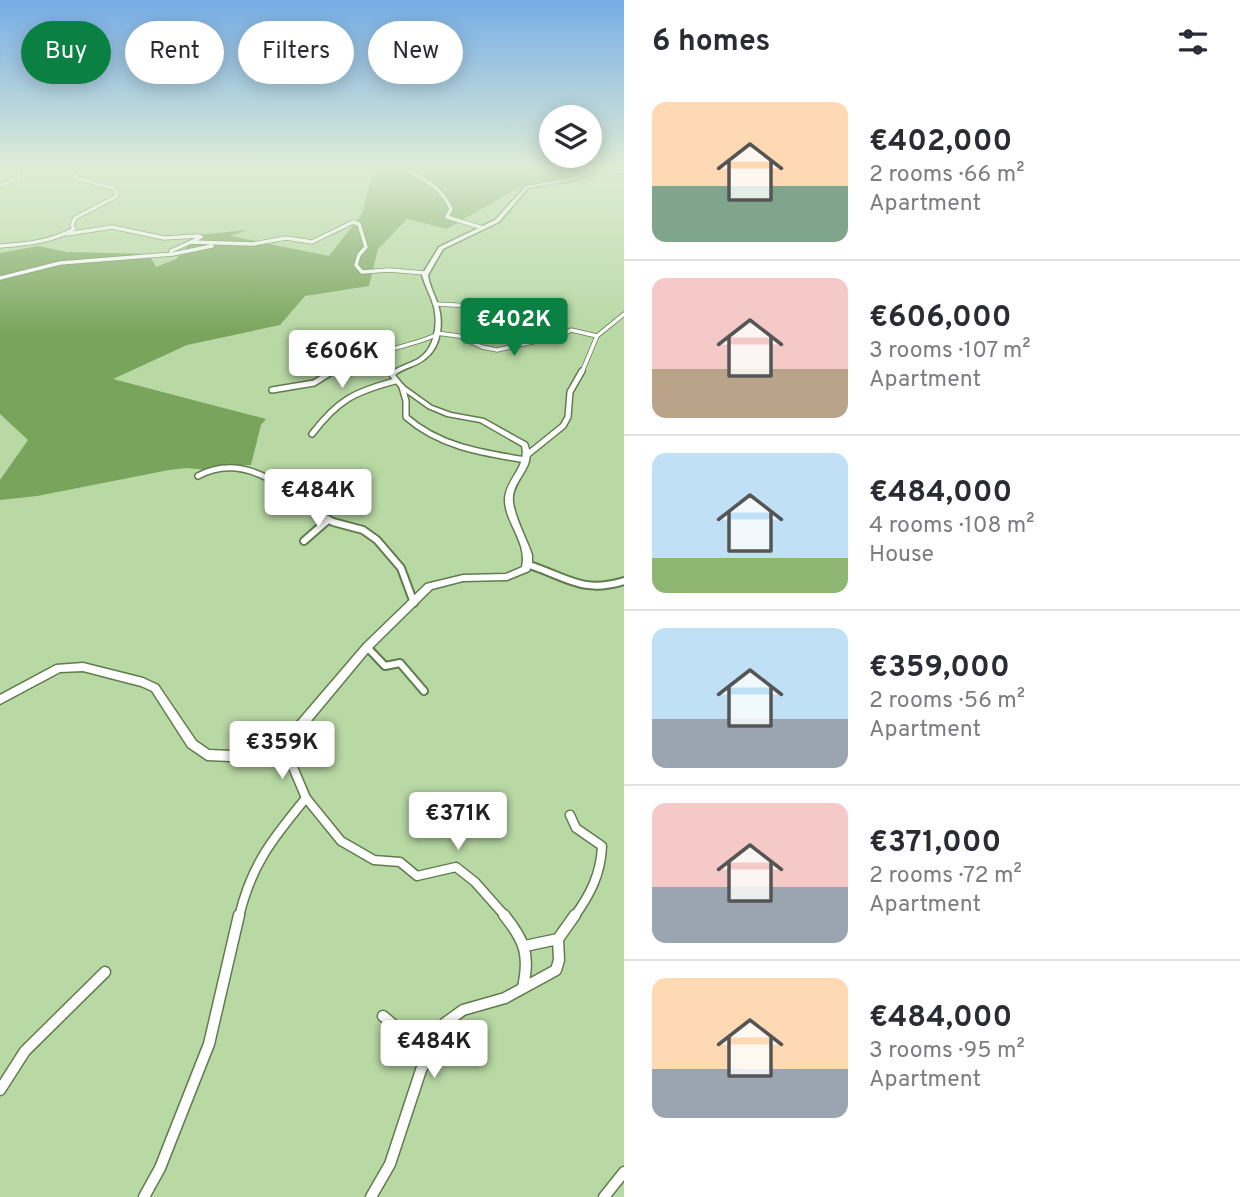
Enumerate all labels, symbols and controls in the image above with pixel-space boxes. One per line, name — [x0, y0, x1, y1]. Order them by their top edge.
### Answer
chip: Buy — [21, 21, 111, 84]
chip: Rent — [125, 21, 224, 84]
chip: Filters — [238, 21, 354, 84]
chip: New — [368, 21, 463, 84]
icon: filters — [1174, 23, 1212, 61]
text: 6 homes — [652, 24, 770, 61]
map controls — [539, 105, 602, 168]
button: layers — [539, 105, 602, 168]
text: €402,000 — [869, 124, 1012, 161]
icon: home — [708, 130, 792, 214]
text: 2 rooms · 66 m² — [869, 161, 1025, 190]
text: Apartment — [869, 190, 981, 219]
pin: €402K — [465, 298, 563, 358]
text: €606,000 — [869, 300, 1012, 337]
text: €402K — [477, 306, 551, 335]
icon: home — [708, 306, 792, 390]
pin: €606K — [293, 330, 391, 390]
text: 3 rooms · 107 m² — [869, 337, 1031, 366]
text: €606K — [305, 338, 379, 367]
text: Apartment — [869, 366, 981, 395]
pin: €484K — [269, 470, 367, 529]
text: €484,000 — [869, 475, 1012, 512]
text: €484K — [281, 477, 355, 506]
icon: home — [708, 481, 792, 565]
text: 4 rooms · 108 m² — [869, 512, 1035, 541]
text: House — [869, 541, 934, 570]
text: €359,000 — [869, 650, 1010, 687]
icon: home — [708, 656, 792, 740]
text: 2 rooms · 56 m² — [869, 687, 1025, 716]
text: Apartment — [869, 716, 981, 745]
pin: €359K — [233, 722, 331, 781]
text: €359K — [246, 729, 318, 758]
pin: €371K — [409, 792, 507, 852]
text: €371K — [425, 800, 491, 829]
text: €371,000 — [869, 825, 1001, 862]
icon: home — [708, 831, 792, 915]
text: 2 rooms · 72 m² — [869, 862, 1022, 891]
text: Apartment — [869, 891, 981, 920]
text: €484,000 — [869, 1000, 1012, 1037]
icon: home — [708, 1006, 792, 1090]
pin: €484K — [385, 1020, 483, 1080]
text: €484K — [397, 1028, 471, 1057]
text: 3 rooms · 95 m² — [869, 1037, 1025, 1066]
text: Apartment — [869, 1066, 981, 1095]

